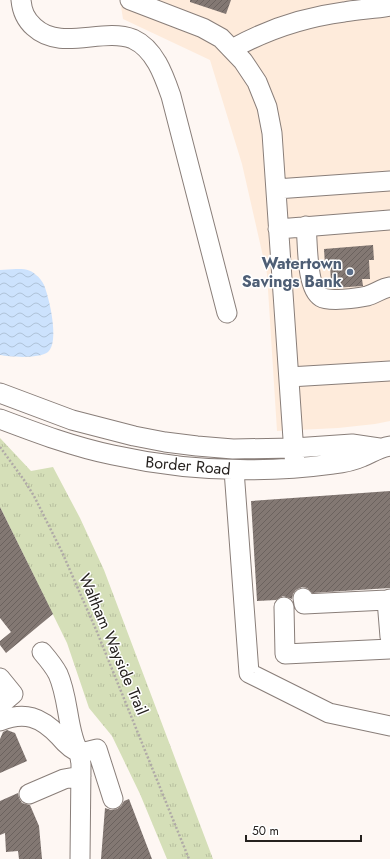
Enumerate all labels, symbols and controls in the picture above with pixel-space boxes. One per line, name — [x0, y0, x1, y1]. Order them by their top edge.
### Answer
place label: Watertown Savings Bank — [242, 252, 343, 293]
marker: Watertown Savings Bank — [345, 267, 355, 277]
street label: Border Road — [144, 450, 231, 481]
street label: Waltham Wayside Trail — [73, 570, 154, 719]
scale bar — [246, 817, 361, 843]
text: 50 m — [252, 822, 279, 840]

